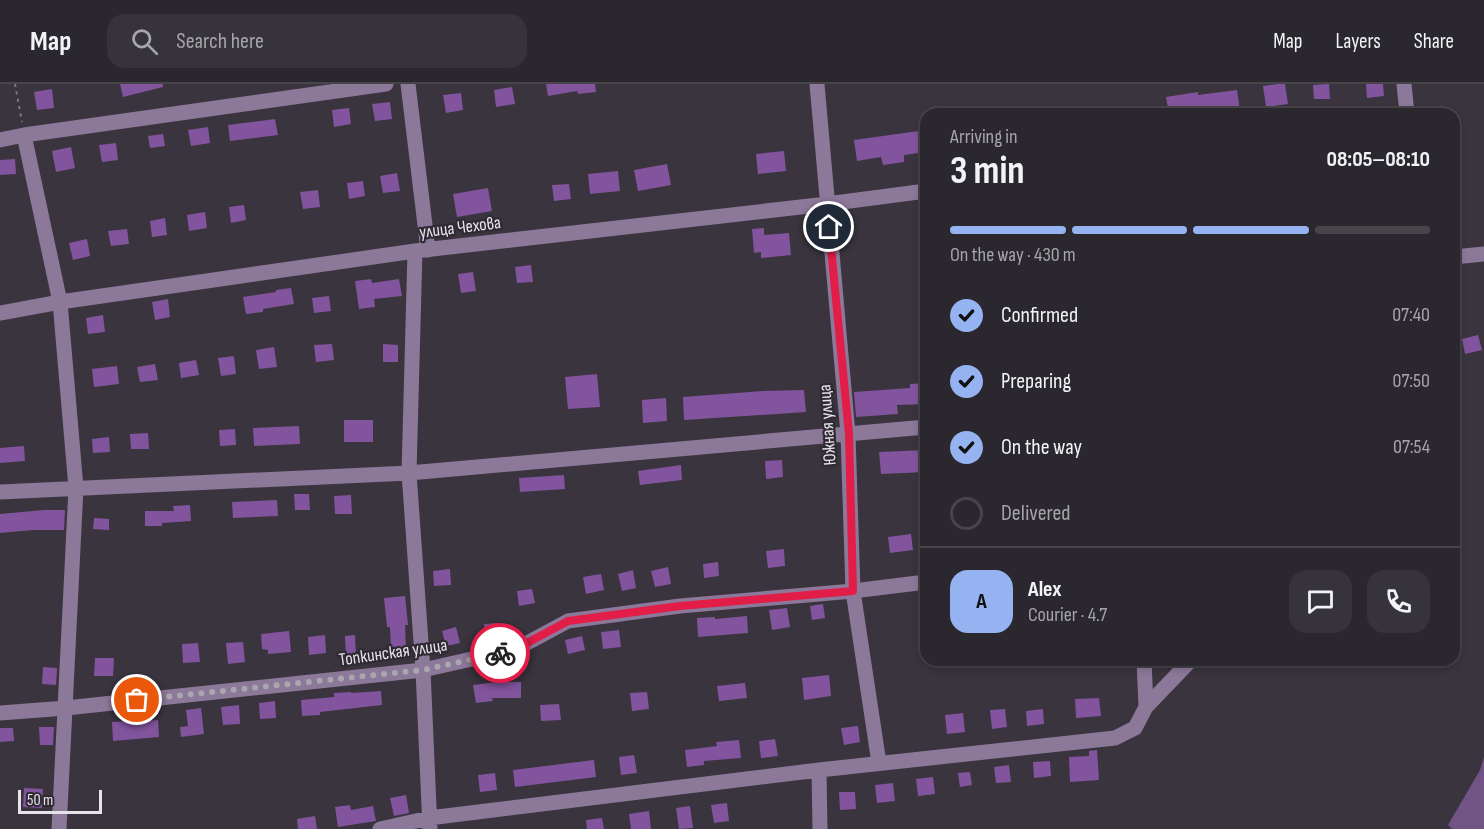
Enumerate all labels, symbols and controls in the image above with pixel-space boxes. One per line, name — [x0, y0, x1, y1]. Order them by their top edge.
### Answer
search box — [107, 14, 527, 68]
text: Map — [30, 25, 71, 58]
icon: search — [128, 25, 161, 58]
text: Search here — [176, 28, 264, 55]
text: Map — [1273, 29, 1302, 54]
text: Layers — [1335, 29, 1381, 54]
text: Share — [1414, 29, 1454, 54]
text: Arriving in — [950, 125, 1018, 149]
text: 08:05–08:10 — [1326, 146, 1430, 173]
text: 3 min — [950, 148, 1025, 195]
pin — [803, 201, 854, 252]
icon: home — [812, 210, 845, 243]
street label: улица Чехова — [418, 212, 502, 243]
text: On the way · 430 m — [950, 243, 1076, 267]
icon: check — [950, 299, 983, 332]
text: Confirmed — [1001, 302, 1078, 329]
text: 07:40 — [1392, 303, 1430, 327]
icon: check — [950, 365, 983, 398]
text: Preparing — [1001, 368, 1071, 395]
text: 07:50 — [1393, 369, 1430, 393]
street label: Южная улица — [814, 384, 841, 466]
icon: check — [950, 431, 983, 464]
text: On the way — [1001, 434, 1082, 461]
text: 07:54 — [1393, 435, 1430, 459]
text: Delivered — [1001, 500, 1070, 527]
button: chat — [1289, 570, 1352, 633]
button: phone — [1367, 570, 1430, 633]
text: Alex — [1028, 576, 1061, 603]
text: A — [976, 588, 987, 615]
text: Courier · 4.7 — [1028, 603, 1107, 627]
courier — [470, 623, 530, 683]
street label: Топкинская улица — [338, 635, 449, 670]
icon: bike — [484, 637, 517, 670]
pin — [111, 674, 162, 725]
icon: bag — [120, 683, 153, 716]
scale bar — [18, 787, 102, 814]
text: 50 m — [27, 791, 53, 810]

